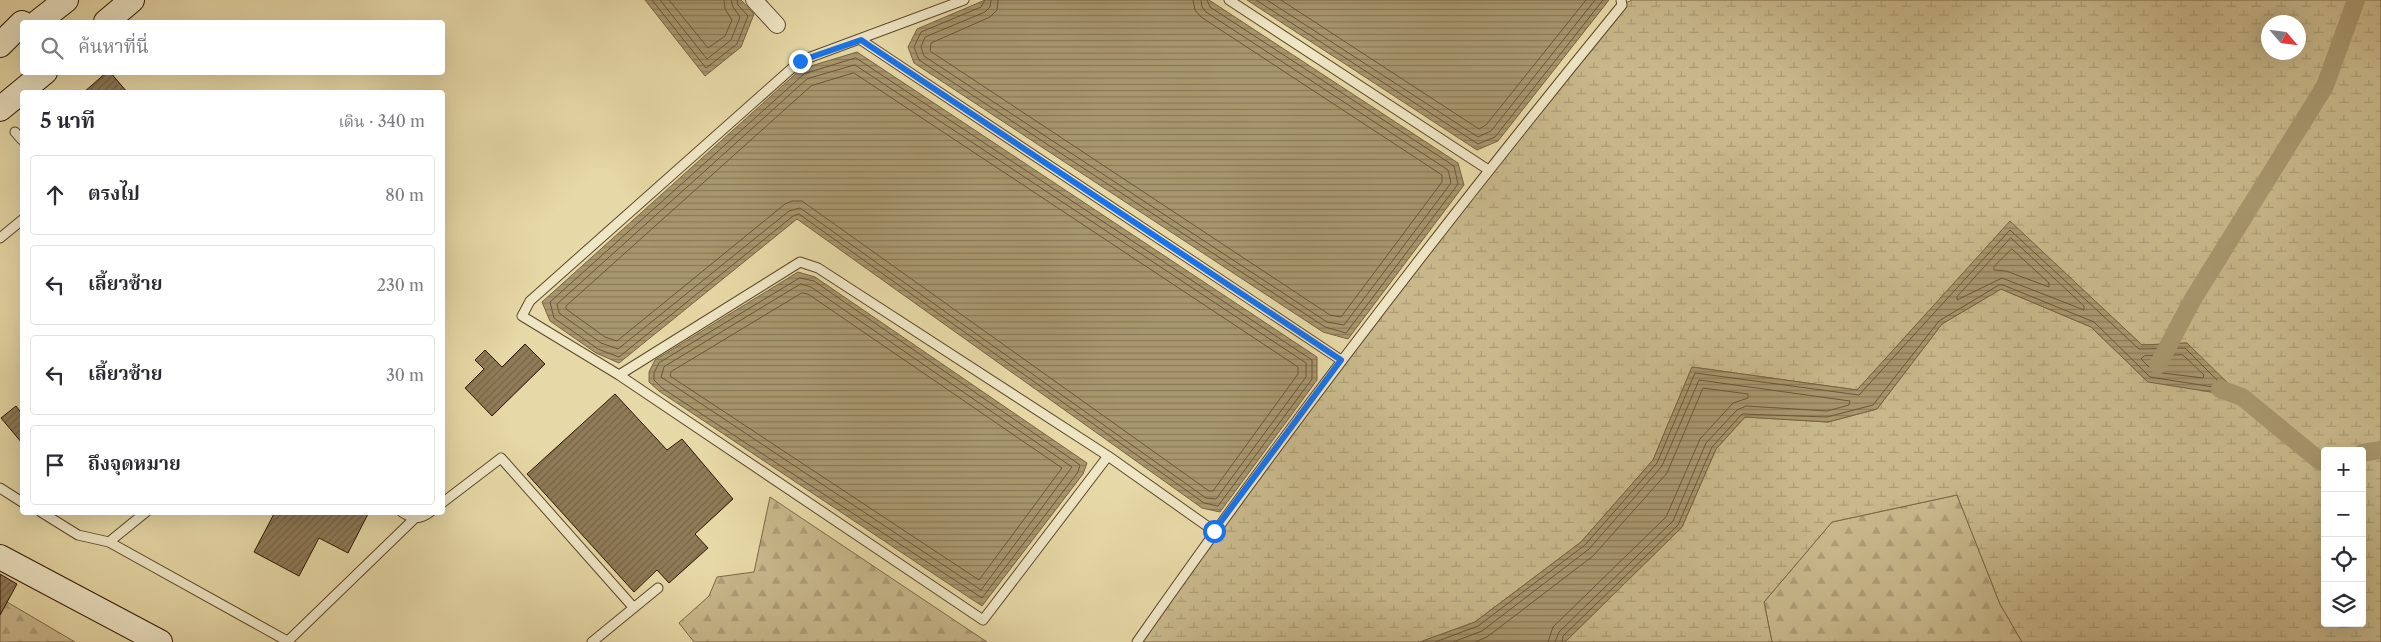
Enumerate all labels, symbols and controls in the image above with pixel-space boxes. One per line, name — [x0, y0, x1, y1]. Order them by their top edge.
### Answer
north arrow — [2261, 15, 2306, 60]
search box — [20, 20, 445, 75]
icon: search — [38, 34, 66, 62]
text: ค้นหาที่นี่ — [78, 35, 149, 58]
route end — [789, 50, 812, 73]
text: 5 นาที — [40, 108, 95, 133]
text: เดิน · 340 m — [338, 111, 425, 131]
icon: ahead — [41, 181, 69, 209]
text: ตรงไป — [88, 182, 140, 205]
text: 80 m — [385, 185, 424, 205]
icon: left — [41, 271, 69, 299]
text: เลี้ยวซ้าย — [88, 272, 162, 295]
text: 230 m — [377, 275, 424, 295]
icon: left — [41, 361, 69, 389]
text: เลี้ยวซ้าย — [88, 362, 162, 385]
text: 30 m — [386, 365, 424, 385]
map controls — [2321, 447, 2366, 627]
button: + — [2321, 447, 2366, 492]
icon: arrive — [41, 451, 69, 479]
text: ถึงจุดหมาย — [88, 452, 181, 475]
button: − — [2321, 492, 2366, 537]
route start — [1203, 520, 1226, 543]
button: locate — [2321, 537, 2366, 582]
button: layers — [2321, 582, 2366, 627]

